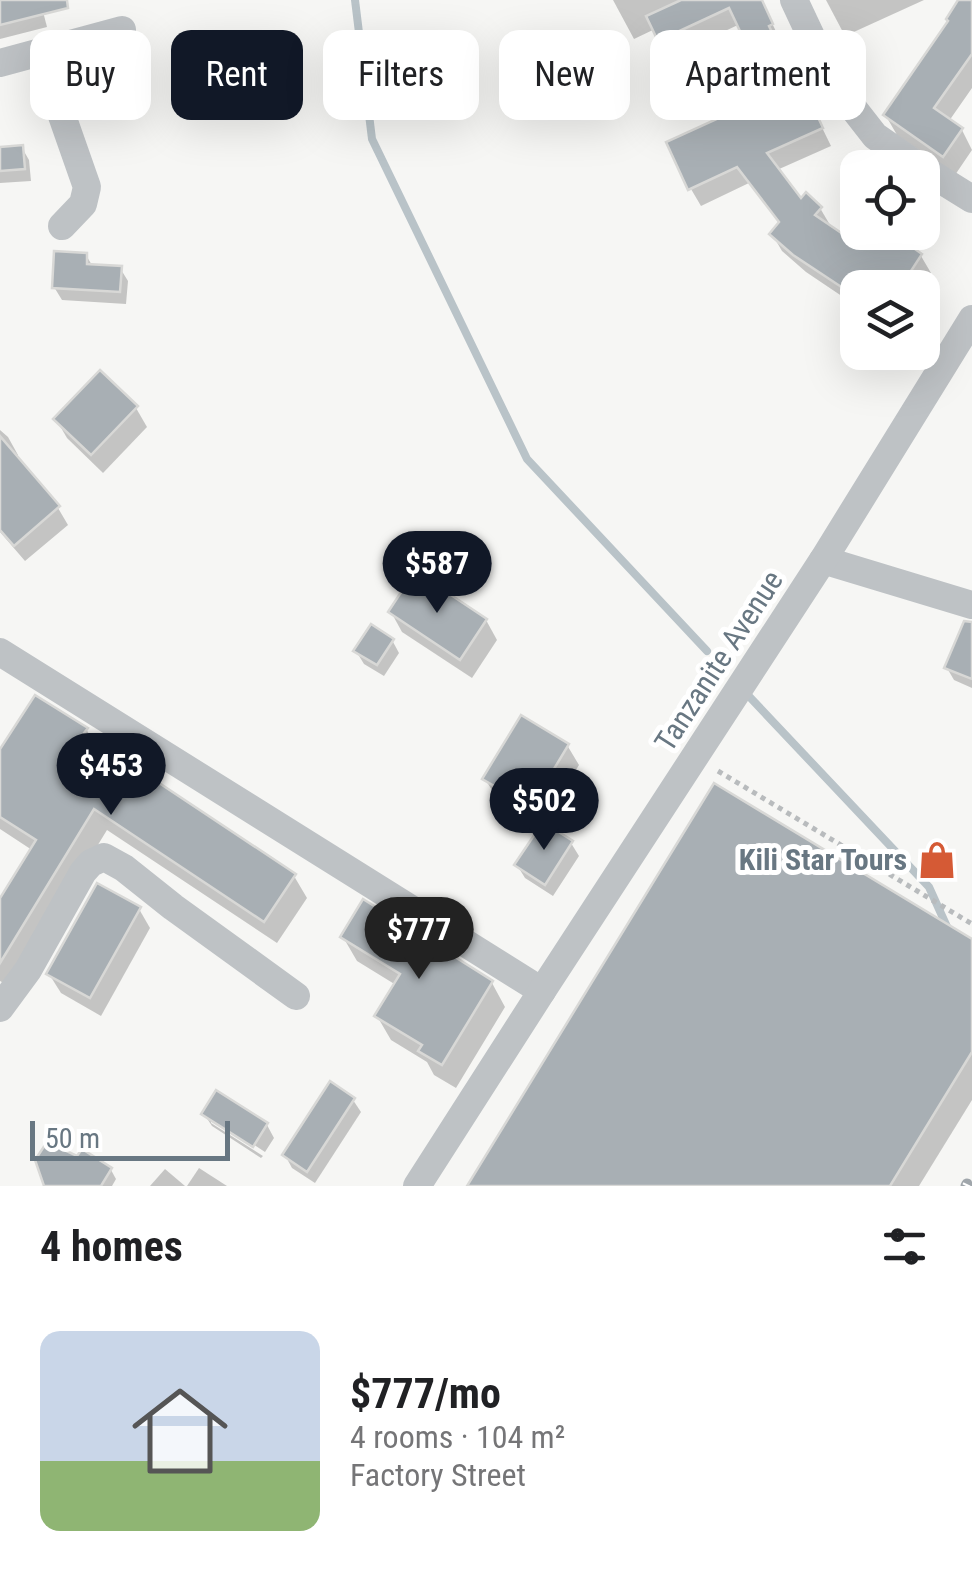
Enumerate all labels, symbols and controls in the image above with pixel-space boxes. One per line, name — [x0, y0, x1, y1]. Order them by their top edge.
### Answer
chip: Buy — [30, 30, 151, 120]
chip: Rent — [171, 30, 303, 120]
chip: Filters — [323, 30, 479, 120]
chip: New — [499, 30, 630, 120]
chip: Apartment — [650, 30, 866, 120]
map controls — [840, 150, 940, 370]
button: locate — [840, 150, 940, 250]
button: layers — [840, 270, 940, 370]
pin: $587 — [378, 531, 496, 616]
text: $587 — [405, 544, 469, 582]
street label: Tanzanite Avenue — [647, 564, 790, 757]
pin: $453 — [52, 733, 170, 818]
text: $453 — [79, 746, 143, 784]
pin: $502 — [485, 768, 603, 853]
text: $502 — [512, 781, 576, 819]
shop icon: Kili Star Tours — [916, 839, 958, 881]
place label: Kili Star Tours — [739, 842, 907, 877]
pin: $777 — [360, 897, 478, 982]
text: $777 — [387, 910, 451, 948]
scale bar — [30, 1116, 230, 1160]
text: 50 m — [45, 1122, 100, 1155]
icon: filters — [877, 1219, 932, 1274]
text: 4 homes — [40, 1222, 183, 1271]
text: $777/mo — [350, 1369, 501, 1418]
icon: home — [120, 1371, 240, 1491]
text: 4 rooms · 104 m² — [350, 1418, 565, 1456]
text: Factory Street — [350, 1456, 526, 1494]

